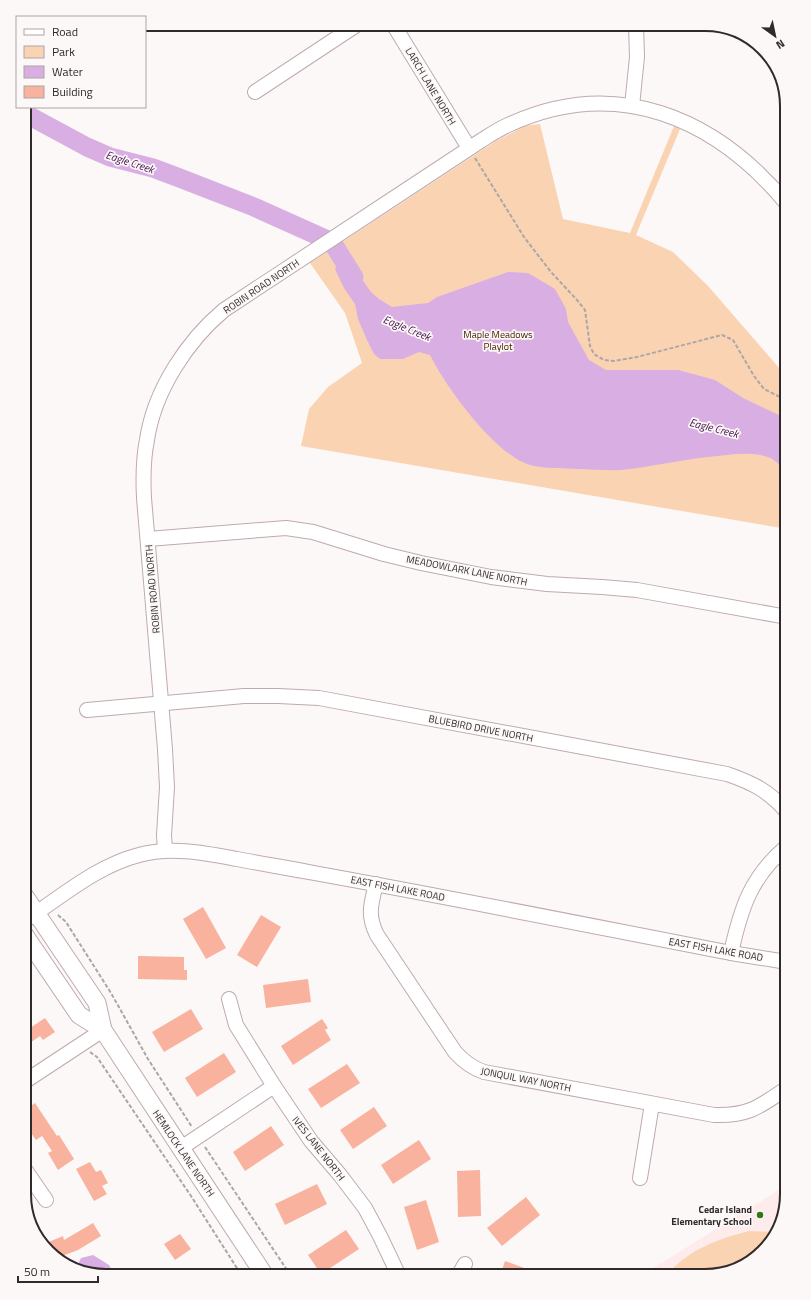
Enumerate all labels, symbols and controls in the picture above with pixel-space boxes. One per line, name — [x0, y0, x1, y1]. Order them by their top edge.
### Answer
legend — [16, 16, 146, 108]
north arrow — [755, 16, 795, 56]
text: Road — [52, 22, 78, 41]
text: N — [773, 36, 788, 53]
text: Park — [52, 42, 75, 61]
street label: LARCH LANE NORTH — [401, 45, 460, 128]
text: Water — [52, 62, 83, 81]
text: Building — [52, 82, 93, 101]
water label: Eagle Creek — [104, 147, 157, 178]
street label: ROBIN ROAD NORTH — [220, 255, 302, 318]
water label: Eagle Creek — [381, 311, 434, 345]
park label: Maple Meadows Playlot — [463, 327, 533, 354]
water label: Eagle Creek — [688, 414, 741, 442]
street label: ROBIN ROAD NORTH — [141, 544, 164, 634]
street label: MEADOWLARK LANE NORTH — [405, 551, 529, 590]
street label: BLUEBIRD DRIVE NORTH — [427, 711, 534, 746]
street label: EAST FISH LAKE ROAD — [350, 872, 446, 905]
street label: EAST FISH LAKE ROAD — [668, 934, 764, 965]
street label: JONQUIL WAY NORTH — [479, 1063, 572, 1096]
street label: HEMLOCK LANE NORTH — [149, 1107, 218, 1200]
street label: IVES LANE NORTH — [289, 1113, 349, 1184]
place label: Cedar Island Elementary School — [671, 1202, 752, 1229]
marker: Cedar Island Elementary School — [755, 1210, 765, 1220]
scale bar — [18, 1258, 98, 1284]
text: 50 m — [24, 1262, 50, 1281]

